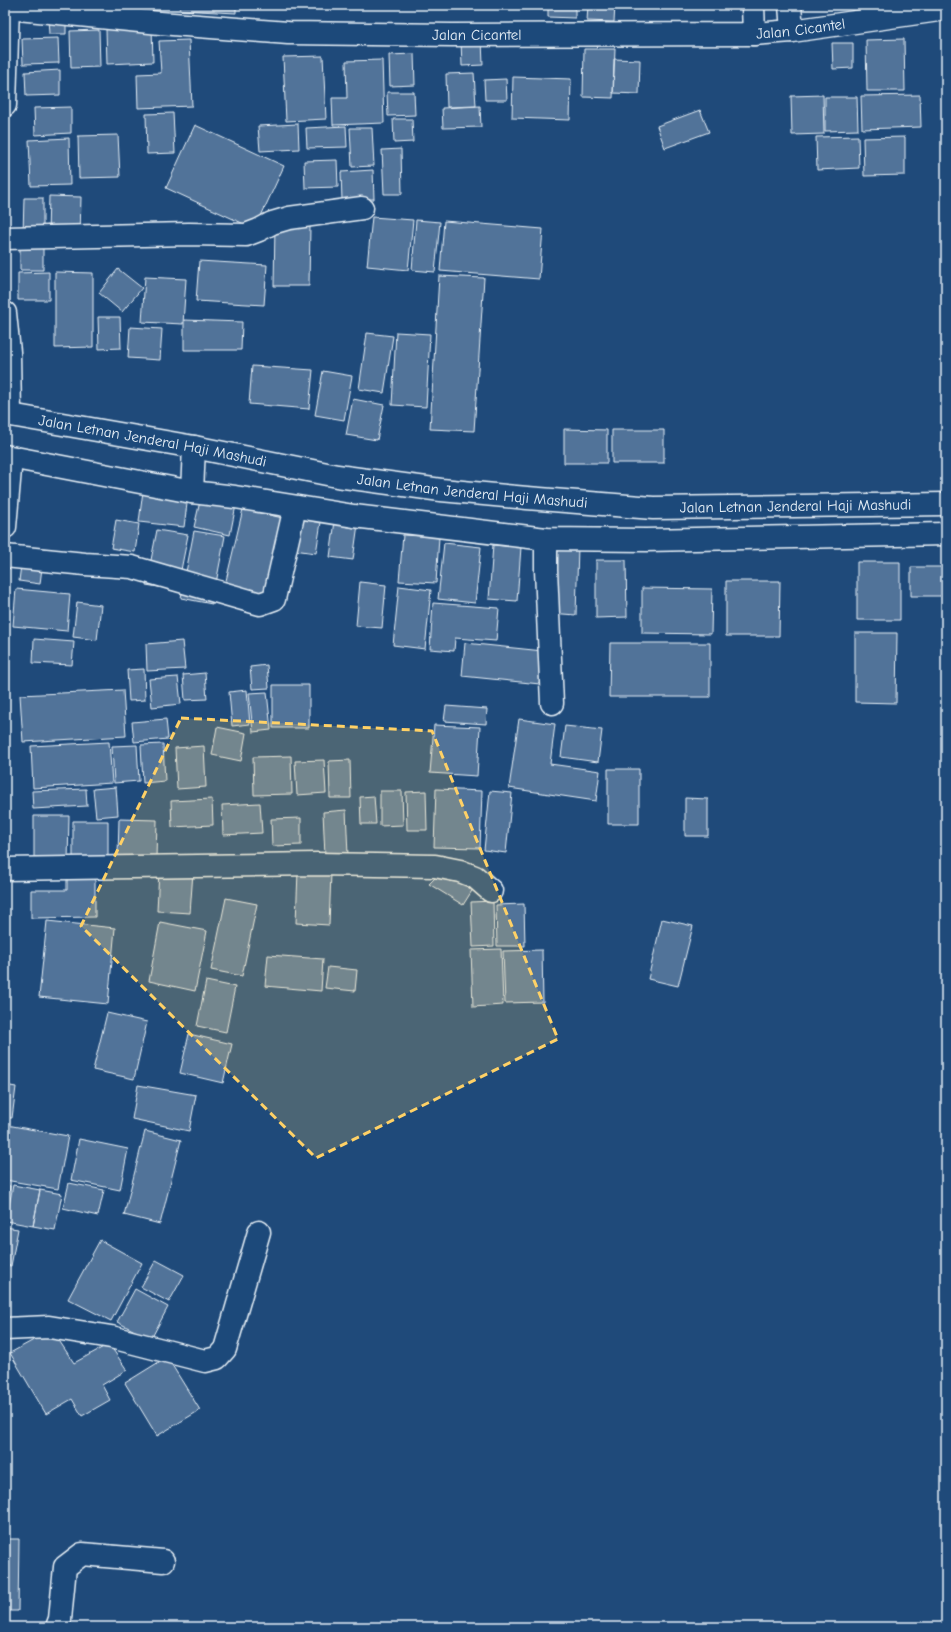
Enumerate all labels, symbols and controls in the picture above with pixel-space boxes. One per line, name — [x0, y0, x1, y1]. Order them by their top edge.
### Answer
street label: Jalan Cicantel — [755, 15, 846, 43]
street label: Jalan Cicantel — [432, 26, 522, 44]
street label: Jalan Letnan Jenderal Haji Mashudi — [37, 411, 268, 471]
street label: Jalan Letnan Jenderal Haji Mashudi — [356, 470, 588, 512]
street label: Jalan Letnan Jenderal Haji Mashudi — [680, 495, 911, 517]

